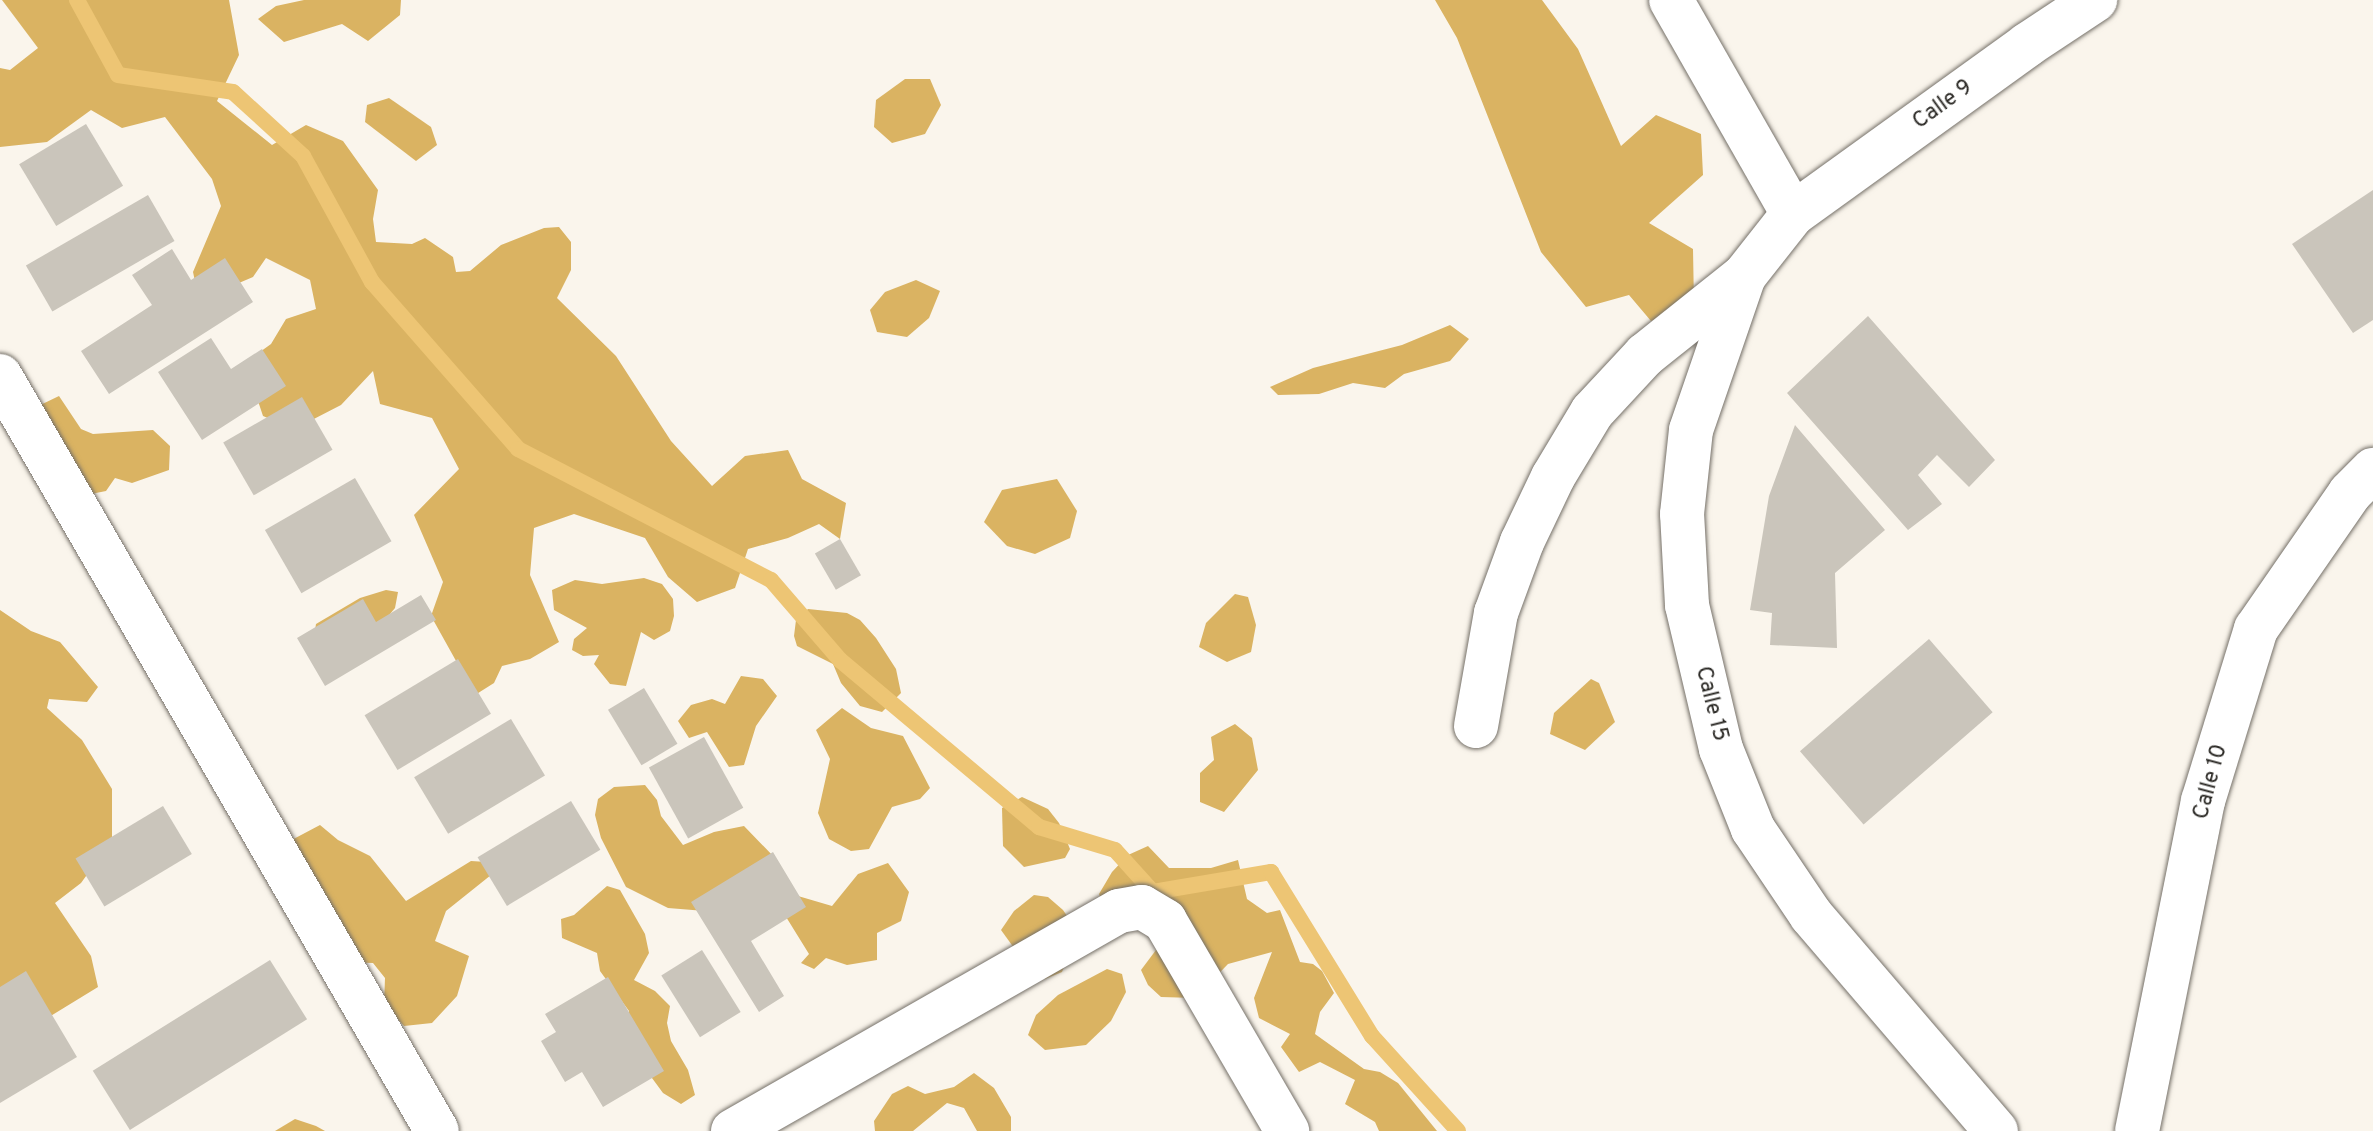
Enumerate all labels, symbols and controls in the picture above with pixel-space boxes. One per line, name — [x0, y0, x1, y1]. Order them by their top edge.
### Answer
street label: Calle 9 — [1908, 74, 1978, 136]
street label: Calle 15 — [1689, 664, 1733, 744]
street label: Calle 10 — [2188, 742, 2234, 822]

